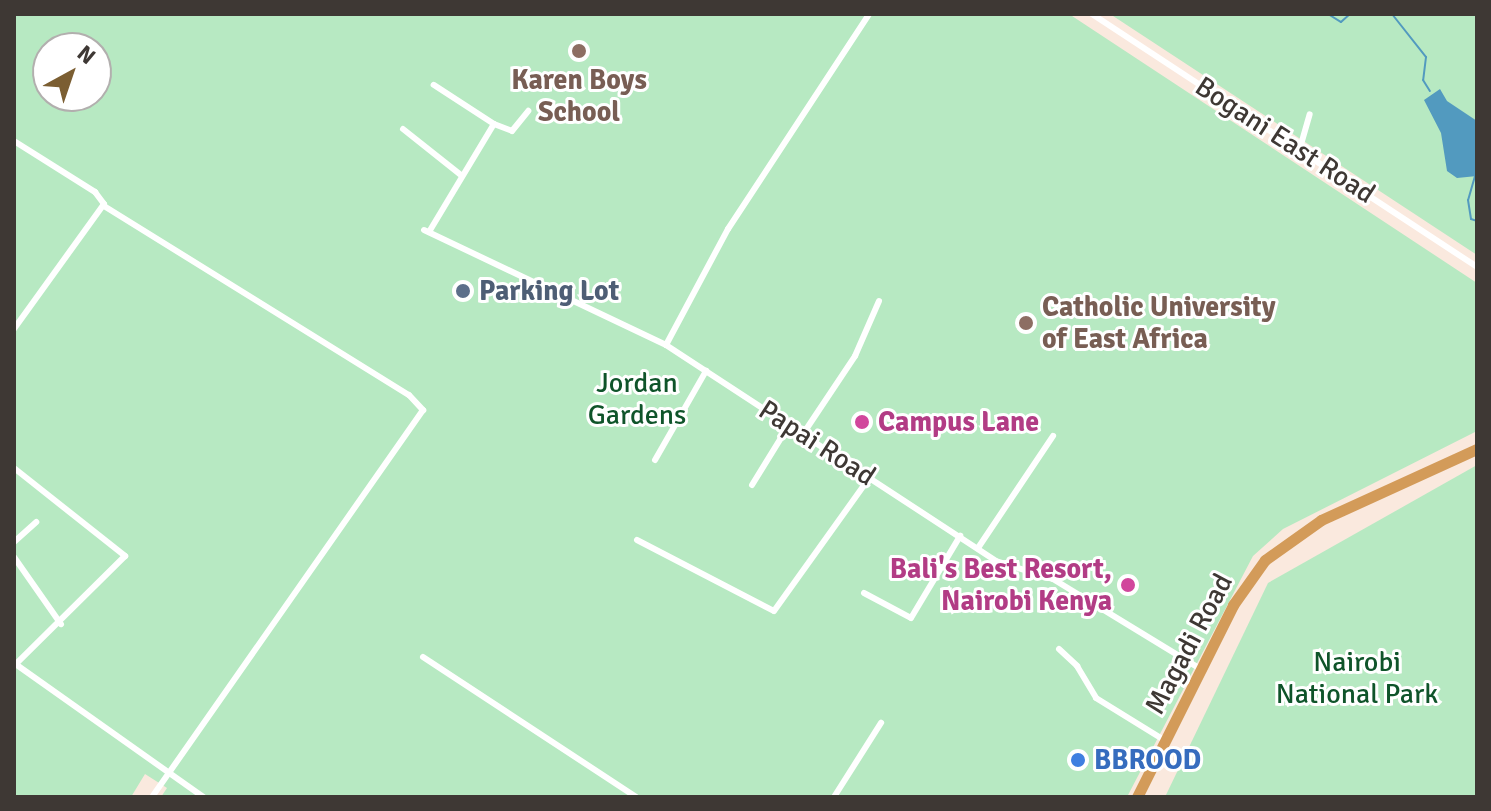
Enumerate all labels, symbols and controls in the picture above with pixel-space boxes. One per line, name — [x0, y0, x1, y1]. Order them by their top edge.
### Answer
north arrow — [32, 32, 112, 112]
text: N — [72, 40, 101, 70]
marker: Karen Boys School — [570, 42, 588, 60]
place label: Karen Boys School — [511, 63, 647, 129]
street label: Bogani East Road — [1189, 69, 1381, 211]
place label: Parking Lot — [479, 274, 619, 308]
marker: Parking Lot — [454, 282, 472, 300]
place label: Catholic University of East Africa — [1042, 290, 1276, 356]
marker: Catholic University of East Africa — [1017, 314, 1035, 332]
park label: Jordan Gardens — [588, 366, 686, 432]
street label: Papai Road — [752, 393, 882, 493]
place label: Campus Lane — [878, 405, 1039, 439]
marker: Campus Lane — [853, 413, 871, 431]
place label: Bali's Best Resort, Nairobi Kenya — [890, 552, 1112, 618]
street label: Magadi Road — [1138, 568, 1240, 720]
marker: Bali's Best Resort, Nairobi Kenya — [1119, 576, 1137, 594]
park label: Nairobi National Park — [1276, 645, 1438, 711]
place label: BBROOD — [1094, 743, 1201, 777]
marker: BBROOD — [1069, 751, 1087, 769]

